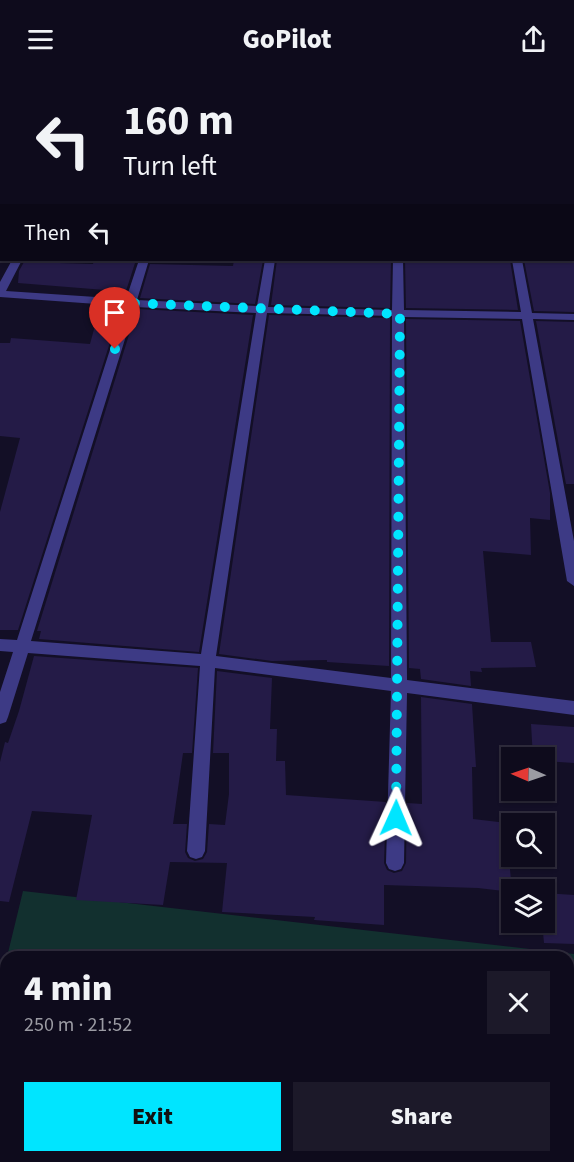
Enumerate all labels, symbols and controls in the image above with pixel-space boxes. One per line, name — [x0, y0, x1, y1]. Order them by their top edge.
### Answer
text: GoPilot — [242, 20, 332, 59]
icon: menu — [24, 23, 57, 56]
icon: share — [517, 23, 550, 56]
text: 160 m — [123, 91, 234, 151]
icon: left — [24, 102, 102, 180]
text: Turn left — [123, 147, 217, 186]
icon: left — [83, 216, 116, 249]
text: Then — [24, 217, 71, 249]
pin — [89, 287, 140, 349]
icon: arrive — [98, 296, 131, 329]
north arrow — [501, 747, 555, 801]
map controls — [501, 747, 555, 933]
position arrow — [364, 786, 428, 850]
button: search — [501, 813, 555, 867]
button: layers — [501, 879, 555, 933]
text: 4 min — [24, 963, 112, 1014]
button: close — [487, 971, 550, 1034]
text: 250 m · 21:52 — [24, 1011, 132, 1039]
button: Exit — [24, 1082, 281, 1151]
button: Share — [293, 1082, 550, 1151]

